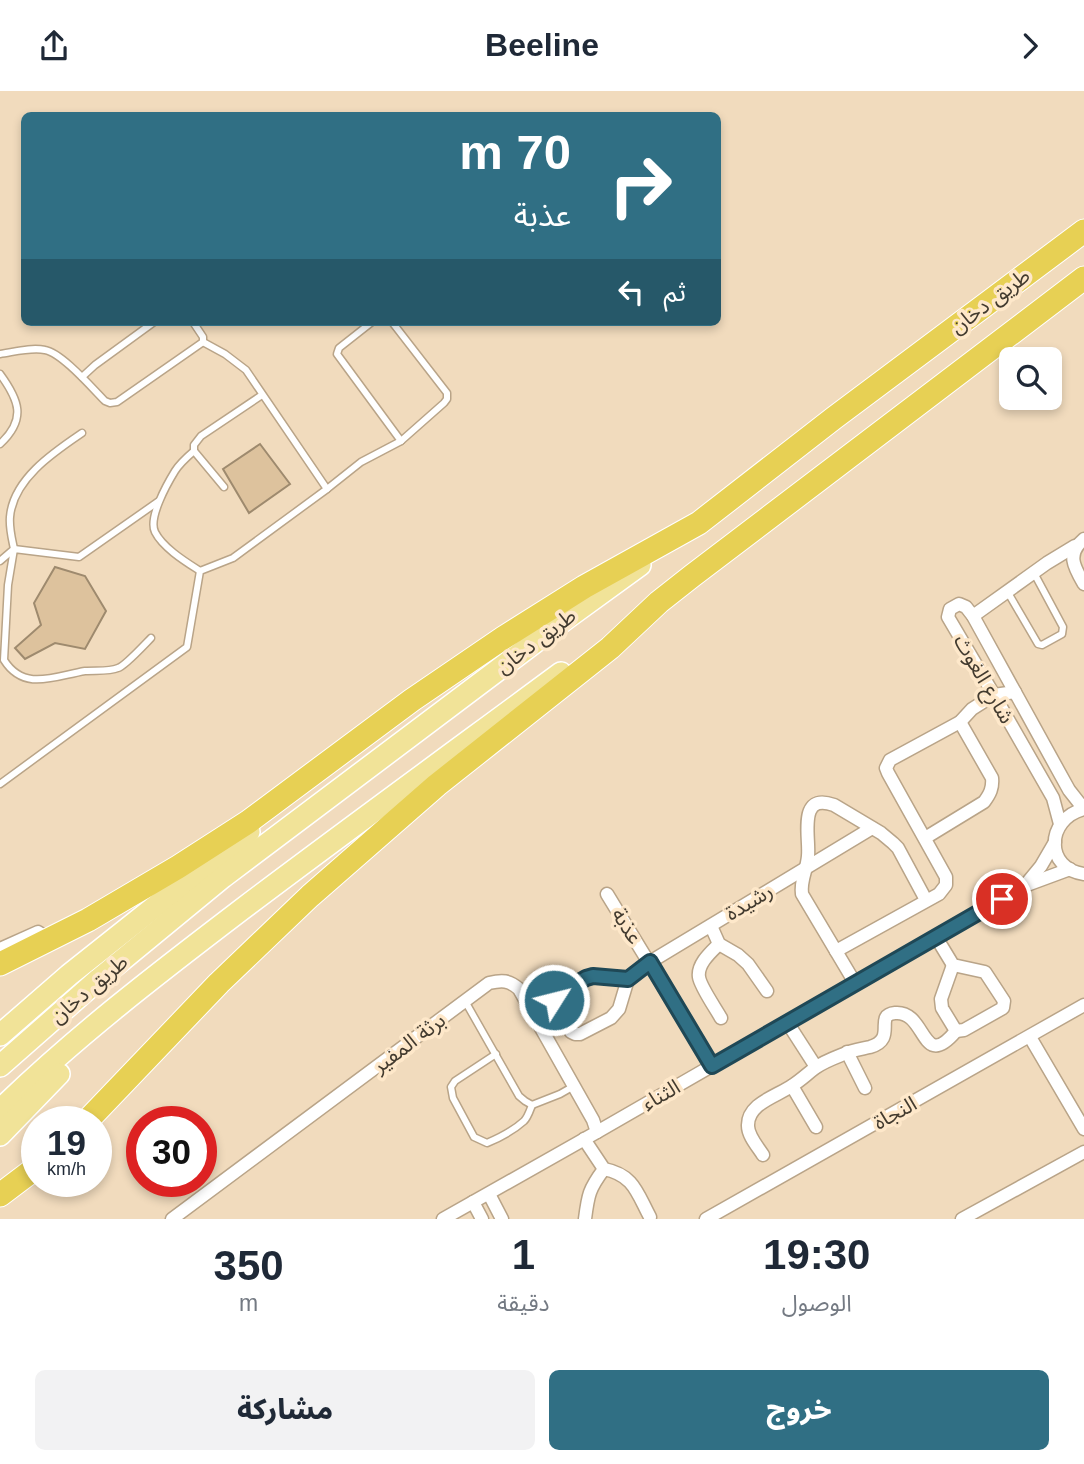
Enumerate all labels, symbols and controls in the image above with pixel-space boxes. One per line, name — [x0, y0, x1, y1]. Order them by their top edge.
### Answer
icon: share — [35, 27, 73, 65]
text: Beeline — [485, 27, 599, 63]
icon: forward — [1011, 27, 1049, 65]
text: 70 m — [459, 125, 571, 179]
icon: right — [595, 140, 686, 231]
text: عذبة — [514, 197, 571, 233]
street label: طريق دخان — [945, 263, 1035, 340]
icon: left — [612, 273, 650, 311]
text: ثم — [664, 277, 686, 307]
map controls — [999, 347, 1062, 410]
button: search — [999, 347, 1062, 410]
street label: طريق دخان — [491, 603, 581, 680]
street label: شارع الغوث — [946, 630, 1019, 729]
pin — [972, 869, 1032, 929]
street label: رشيدة — [721, 879, 777, 925]
icon: arrive — [983, 880, 1021, 918]
street label: عذبة — [608, 904, 647, 948]
street label: طريق دخان — [45, 950, 133, 1029]
position arrow — [517, 963, 591, 1037]
street label: برثة المفير — [367, 1008, 450, 1079]
street label: الثناء — [638, 1075, 684, 1115]
street label: النجاة — [869, 1091, 920, 1134]
speed limit sign: 30 — [126, 1106, 217, 1197]
text: 19 — [47, 1123, 86, 1162]
text: km/h — [47, 1159, 86, 1179]
text: 1 — [512, 1231, 535, 1278]
text: 19:30 — [763, 1231, 870, 1278]
text: 350 — [214, 1242, 284, 1289]
text: m — [239, 1290, 258, 1316]
text: دقيقة — [497, 1290, 550, 1316]
text: الوصول — [782, 1290, 852, 1316]
button: مشاركة — [35, 1370, 535, 1450]
button: خروج — [549, 1370, 1049, 1450]

